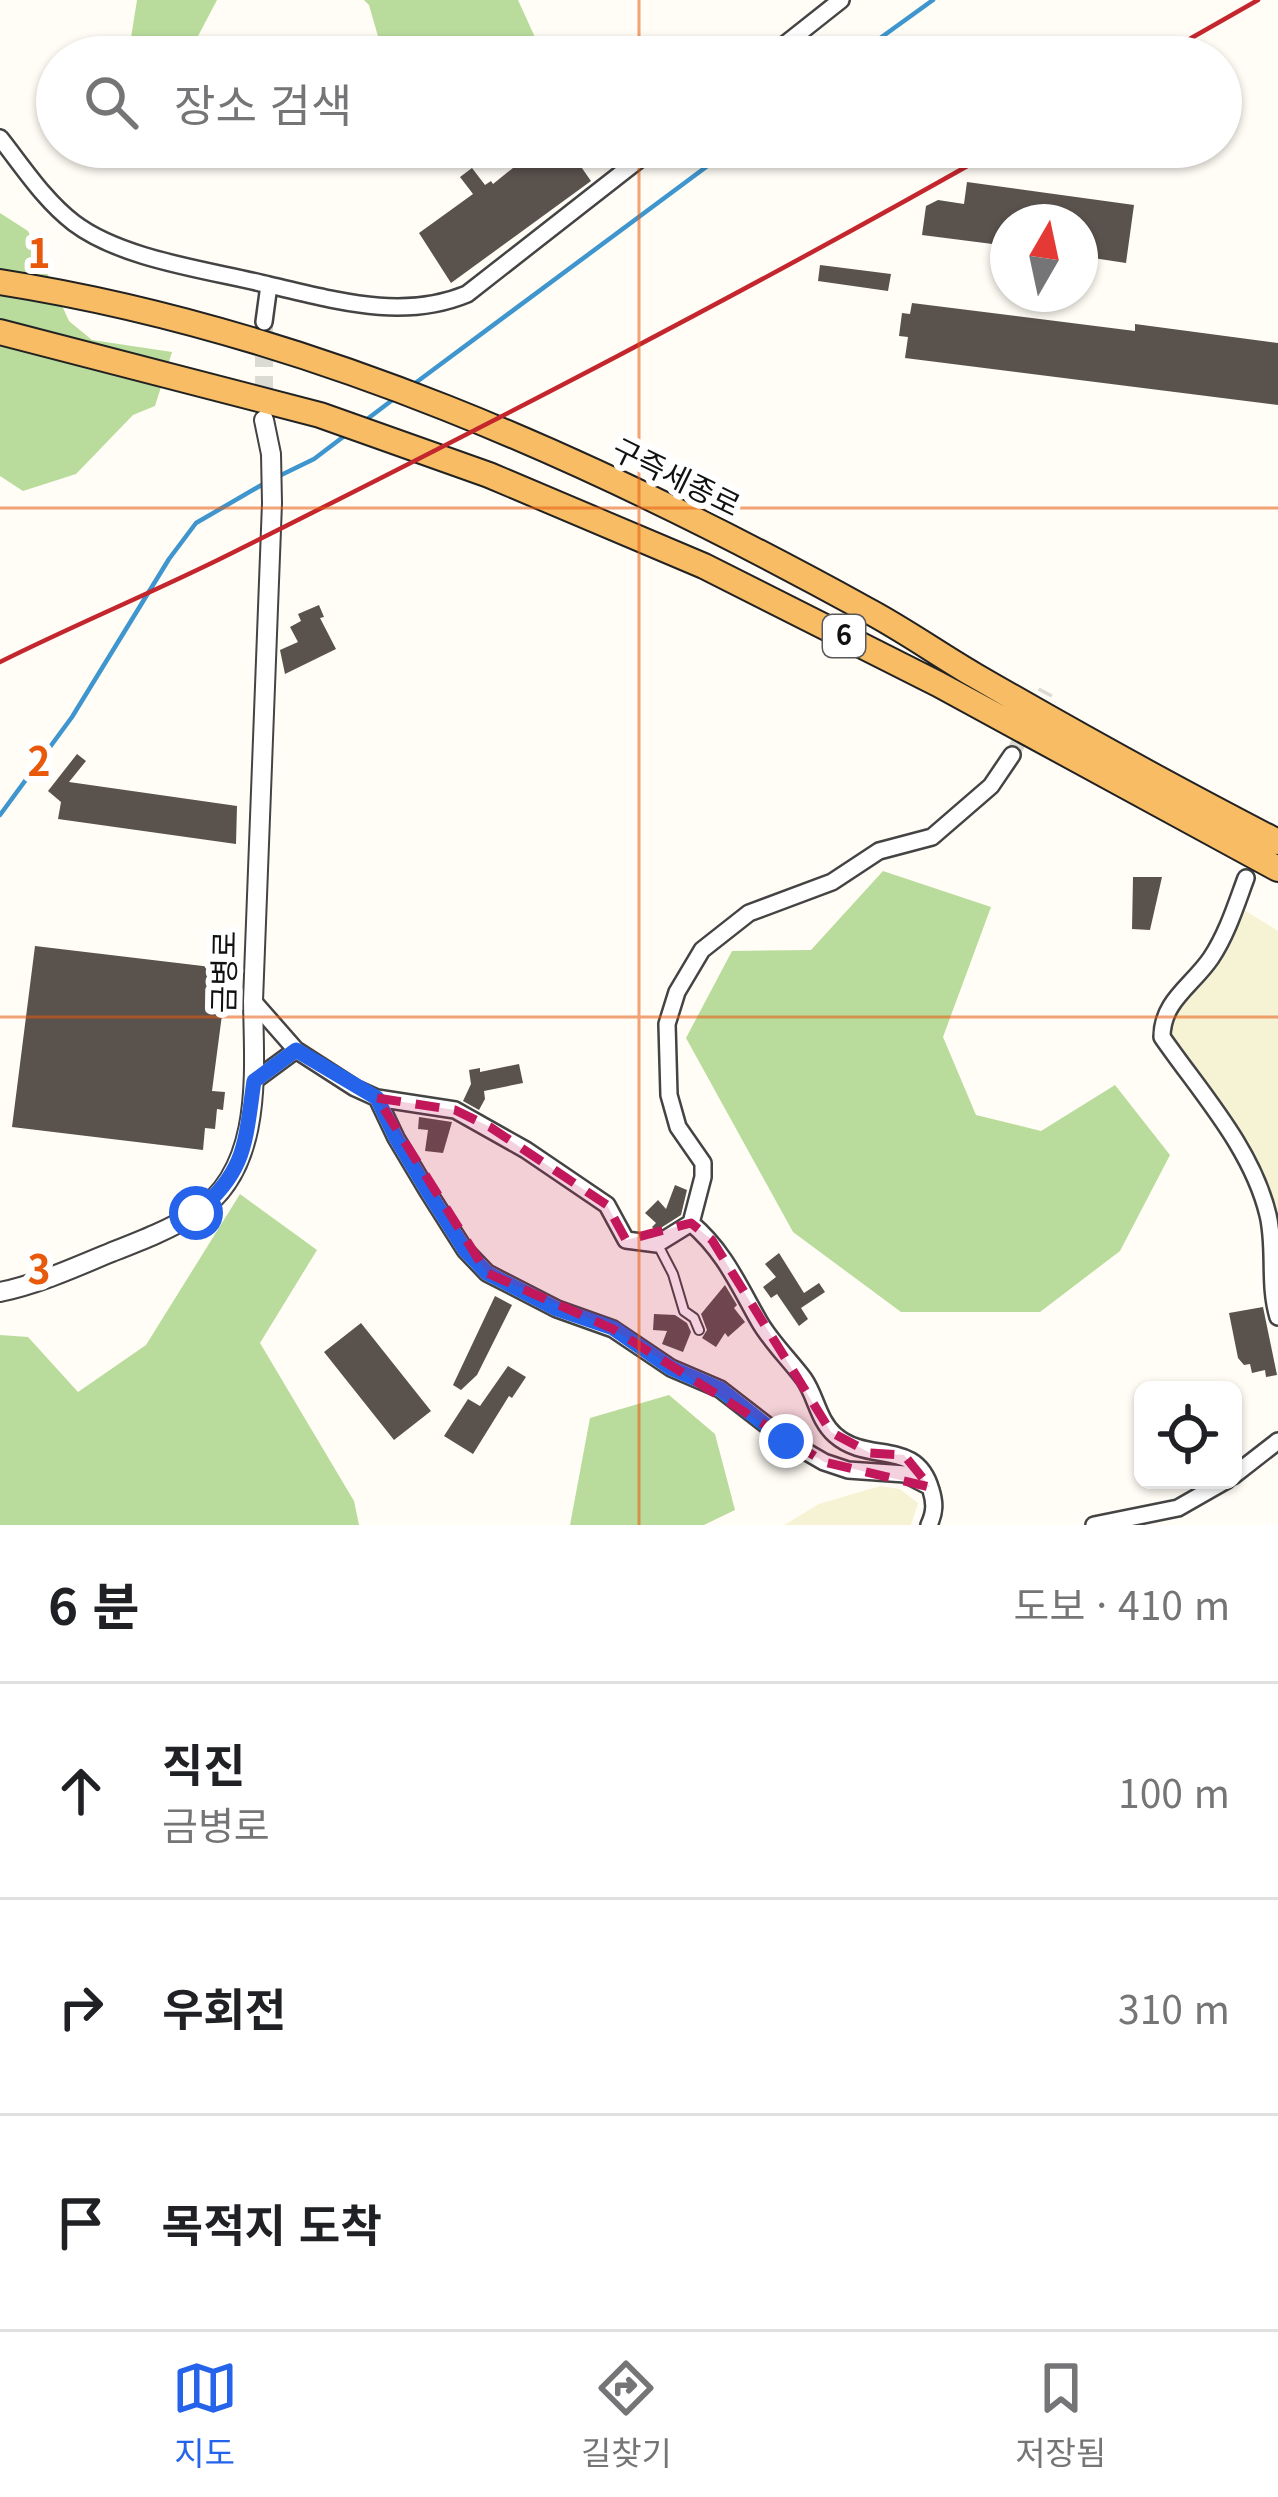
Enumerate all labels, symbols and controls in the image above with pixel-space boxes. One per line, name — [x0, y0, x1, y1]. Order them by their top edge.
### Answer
search box — [36, 36, 1242, 168]
icon: search — [78, 69, 144, 135]
text: 장소 검색 — [174, 70, 352, 135]
north arrow — [990, 204, 1098, 312]
text: 1 — [27, 223, 51, 279]
street label: 구즉세종로 — [606, 425, 749, 525]
road number: 6 — [823, 615, 865, 657]
text: 2 — [27, 731, 51, 787]
street label: 금병로 — [199, 930, 245, 1014]
route start — [169, 1186, 223, 1240]
text: 3 — [27, 1239, 51, 1295]
map controls — [1134, 1381, 1242, 1489]
button: locate — [1134, 1381, 1242, 1489]
route end — [759, 1414, 813, 1468]
text: 6 분 — [48, 1566, 139, 1640]
text: 도보 · 410 m — [1014, 1575, 1230, 1631]
text: 직진 — [162, 1730, 245, 1795]
icon: ahead — [48, 1758, 114, 1824]
text: 100 m — [1118, 1763, 1230, 1819]
text: 금병로 — [162, 1795, 270, 1851]
icon: right — [48, 1974, 114, 2040]
text: 우회전 — [162, 1974, 286, 2039]
text: 310 m — [1118, 1979, 1230, 2035]
icon: arrive — [48, 2190, 114, 2256]
text: 목적지 도착 — [162, 2190, 382, 2255]
tab: 지도 — [172, 2355, 238, 2475]
tab: 길찾기 — [581, 2355, 672, 2475]
tab: 저장됨 — [1015, 2355, 1106, 2475]

